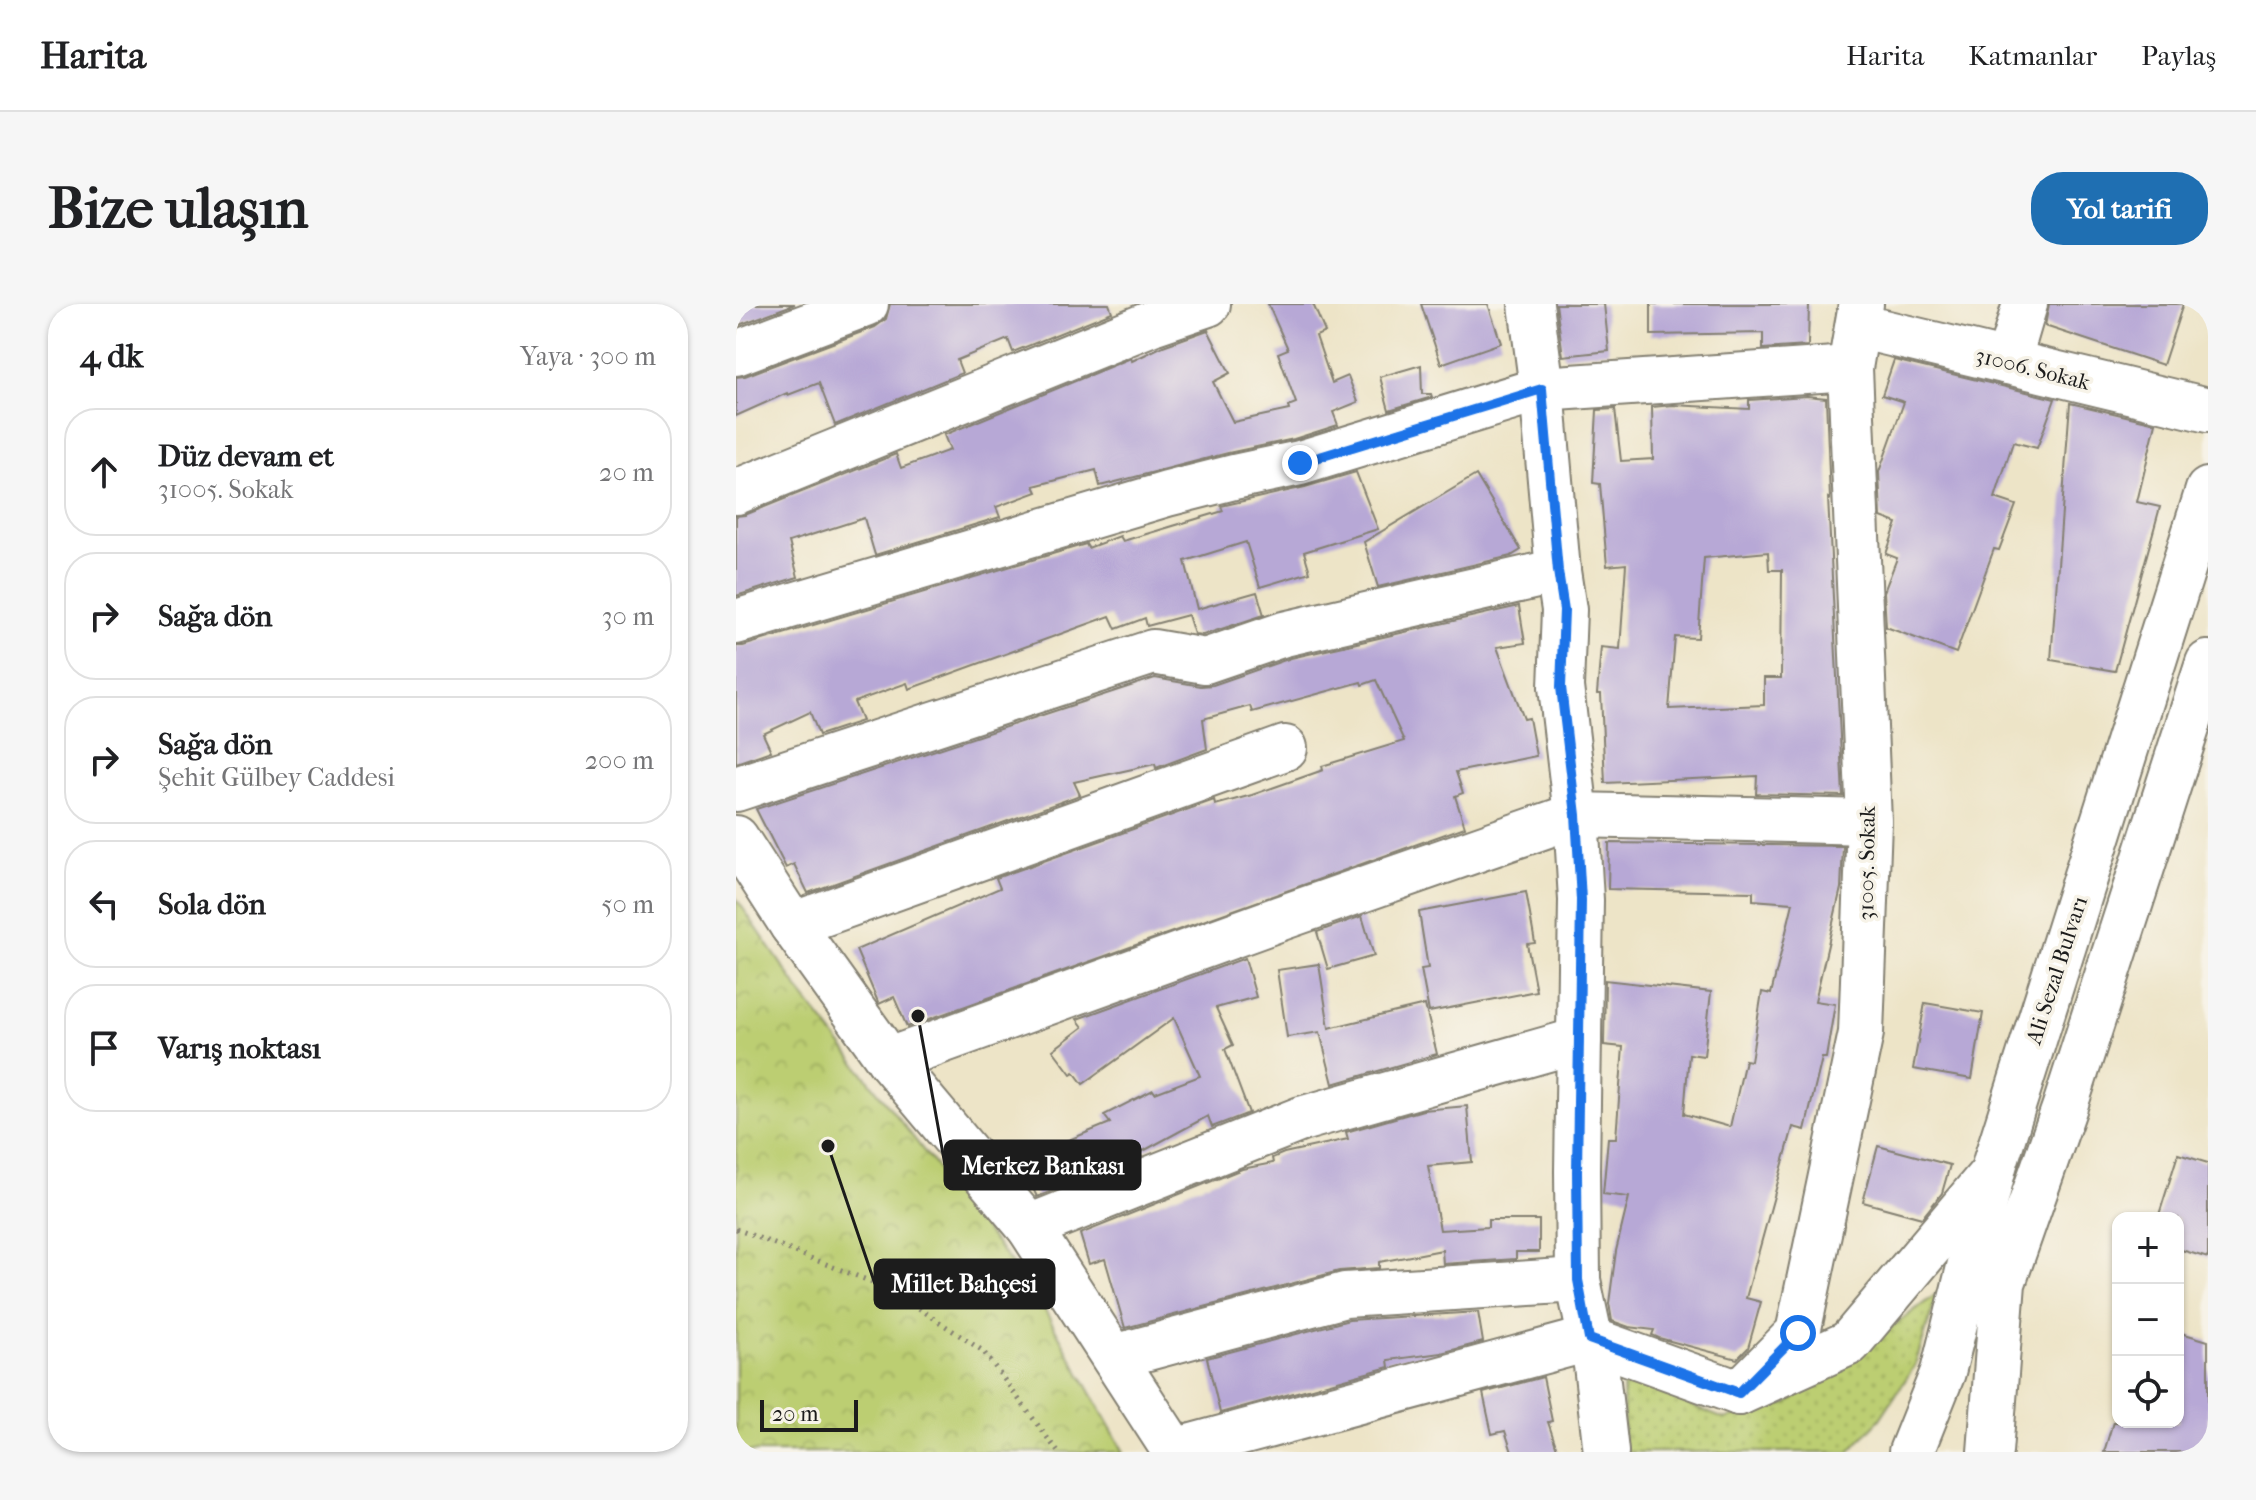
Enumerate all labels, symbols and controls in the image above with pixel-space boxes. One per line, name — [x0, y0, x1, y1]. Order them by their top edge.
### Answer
text: Harita — [40, 33, 146, 78]
text: Harita — [1846, 39, 1924, 72]
text: Katmanlar — [1968, 39, 2097, 72]
text: Paylaş — [2141, 39, 2216, 72]
button: Yol tarifi — [2031, 172, 2208, 245]
text: Bize ulaşın — [48, 176, 308, 241]
text: 4 dk — [80, 336, 143, 376]
text: Yaya · 300 m — [520, 341, 656, 372]
street label: 31006. Sokak — [1973, 342, 2093, 396]
text: Düz devam et — [158, 439, 334, 474]
route end — [1282, 445, 1318, 481]
icon: ahead — [82, 450, 126, 494]
text: 20 m — [599, 457, 654, 488]
text: 31005. Sokak — [158, 474, 293, 505]
icon: right — [82, 594, 126, 638]
text: Sağa dön — [158, 599, 272, 634]
text: 30 m — [602, 601, 654, 632]
text: Sağa dön — [158, 727, 272, 762]
icon: right — [82, 738, 126, 782]
text: 200 m — [585, 745, 654, 776]
text: Şehit Gülbey Caddesi — [158, 762, 395, 793]
street label: 31005. Sokak — [1853, 805, 1881, 921]
icon: left — [82, 882, 126, 926]
text: Sola dön — [158, 887, 266, 922]
text: 50 m — [601, 889, 654, 920]
street label: Ali Sezal Bulvarı — [2020, 893, 2093, 1048]
icon: arrive — [82, 1026, 126, 1070]
text: Varış noktası — [158, 1031, 321, 1066]
callout: Merkez Bankası — [945, 1141, 1140, 1189]
text: Merkez Bankası — [961, 1152, 1125, 1180]
map controls — [2112, 1212, 2184, 1428]
button: + — [2112, 1212, 2184, 1284]
callout: Millet Bahçesi — [875, 1260, 1054, 1308]
text: Millet Bahçesi — [891, 1270, 1038, 1299]
button: − — [2112, 1284, 2184, 1356]
route start — [1780, 1315, 1816, 1351]
button: locate — [2112, 1356, 2184, 1428]
scale bar — [760, 1396, 858, 1432]
text: 20 m — [772, 1401, 818, 1427]

